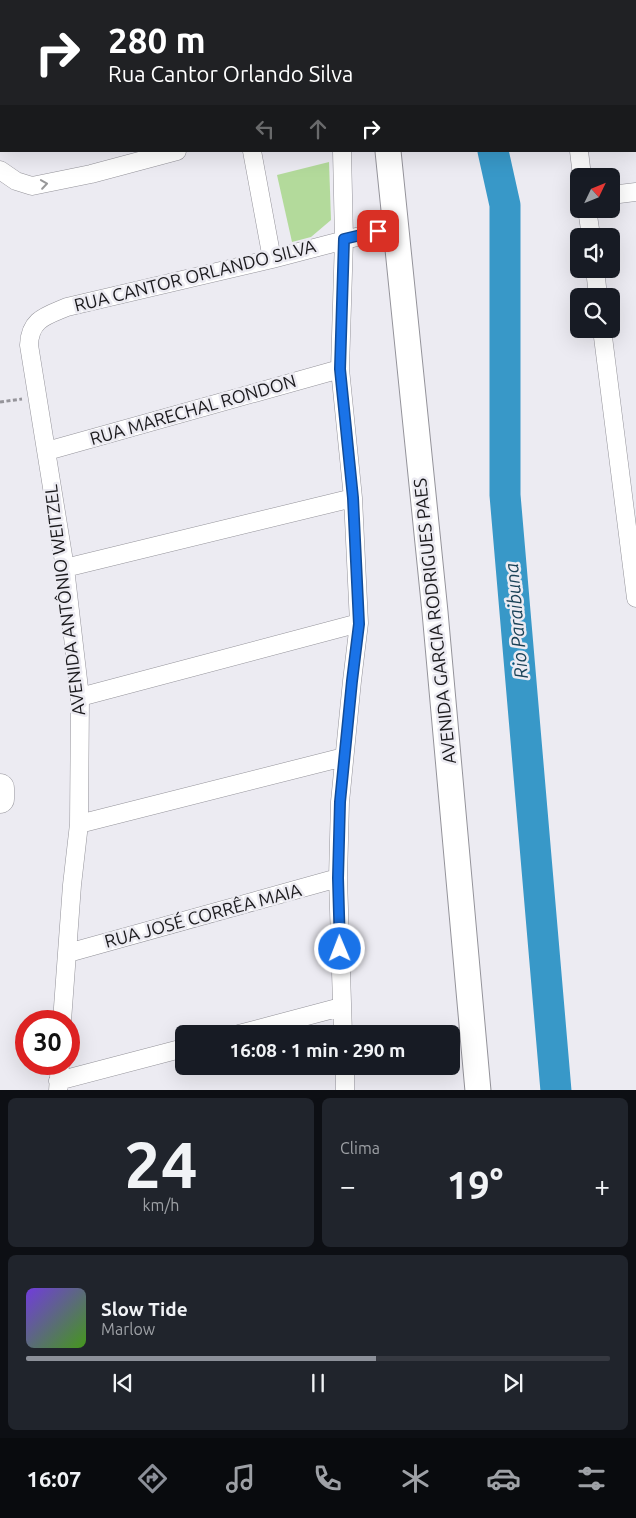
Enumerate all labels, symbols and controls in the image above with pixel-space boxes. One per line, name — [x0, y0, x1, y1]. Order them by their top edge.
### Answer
icon: right — [25, 20, 90, 85]
text: 280 m — [108, 20, 206, 60]
text: Rua Cantor Orlando Silva — [108, 61, 353, 86]
icon: left — [251, 115, 279, 143]
icon: ahead — [304, 115, 332, 143]
icon: right — [357, 115, 385, 143]
north arrow — [570, 168, 620, 218]
map controls — [570, 168, 620, 338]
one-way arrow — [40, 180, 48, 190]
pin — [357, 210, 399, 252]
icon: arrive — [364, 217, 392, 245]
button: sound — [570, 228, 620, 278]
street label: RUA CANTOR ORLANDO SILVA — [72, 235, 318, 315]
button: search — [570, 288, 620, 338]
street label: RUA MARECHAL RONDON — [87, 370, 298, 448]
street label: AVENIDA GARCIA RODRIGUES PAES — [409, 477, 459, 765]
street label: AVENIDA ANTÔNIO WEITZEL — [40, 483, 88, 717]
water label: Rio Paraibuna — [500, 562, 532, 680]
street label: RUA JOSÉ CORRÊA MAIA — [102, 878, 304, 951]
position arrow — [313, 922, 365, 974]
speed limit sign: 30 — [15, 1010, 80, 1075]
text: 16:08 · 1 min · 290 m — [230, 1039, 405, 1061]
text: 24 — [124, 1127, 198, 1200]
text: Clima — [340, 1139, 380, 1157]
text: 19° — [447, 1164, 503, 1206]
text: − — [340, 1170, 356, 1201]
text: + — [594, 1170, 610, 1201]
text: km/h — [143, 1196, 179, 1214]
text: Slow Tide — [101, 1298, 188, 1320]
text: Marlow — [101, 1320, 155, 1338]
icon: previous — [109, 1369, 137, 1397]
icon: pause — [304, 1369, 332, 1397]
icon: next — [499, 1369, 527, 1397]
icon: directions — [135, 1461, 170, 1496]
icon: music — [223, 1461, 258, 1496]
icon: phone — [310, 1461, 345, 1496]
icon: climate — [398, 1461, 433, 1496]
icon: car — [486, 1461, 521, 1496]
icon: filters — [574, 1461, 609, 1496]
text: 16:07 — [26, 1466, 82, 1491]

